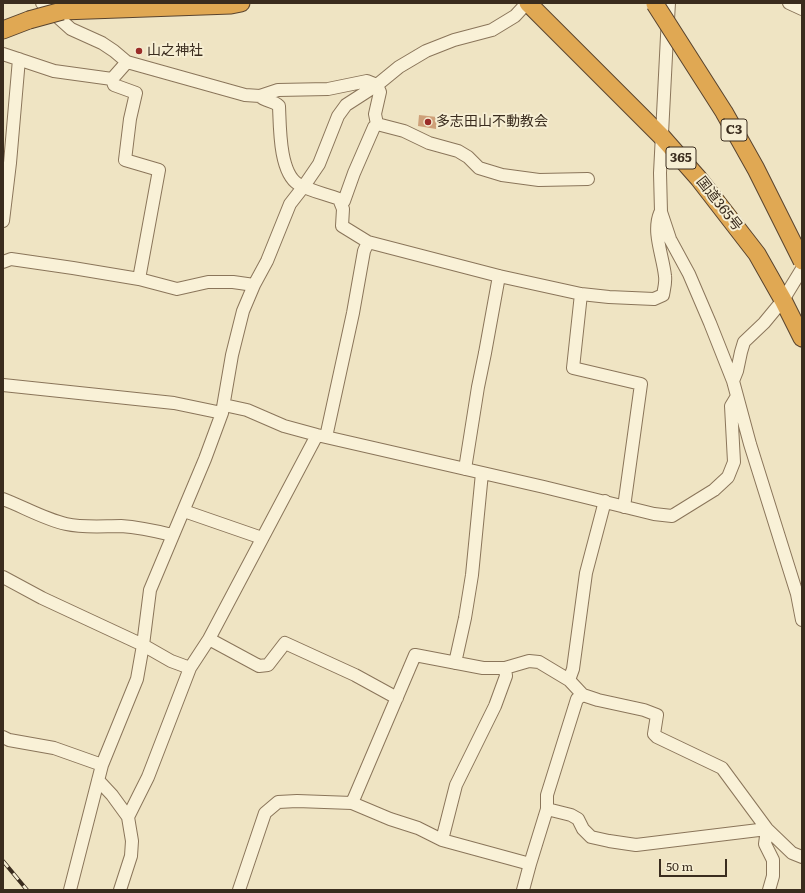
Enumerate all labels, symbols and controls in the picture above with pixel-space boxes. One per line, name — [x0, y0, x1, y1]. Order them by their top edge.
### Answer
place label: 山之神社 — [147, 43, 203, 59]
marker: 山之神社 — [134, 46, 144, 56]
place label: 多志田山不動教会 — [436, 114, 548, 130]
marker: 多志田山不動教会 — [423, 117, 433, 127]
road number: C3 — [721, 119, 747, 141]
road number: 365 — [666, 147, 696, 169]
street label: 国道365号 — [693, 174, 745, 234]
scale bar — [661, 851, 729, 877]
text: 50 m — [666, 857, 693, 875]

